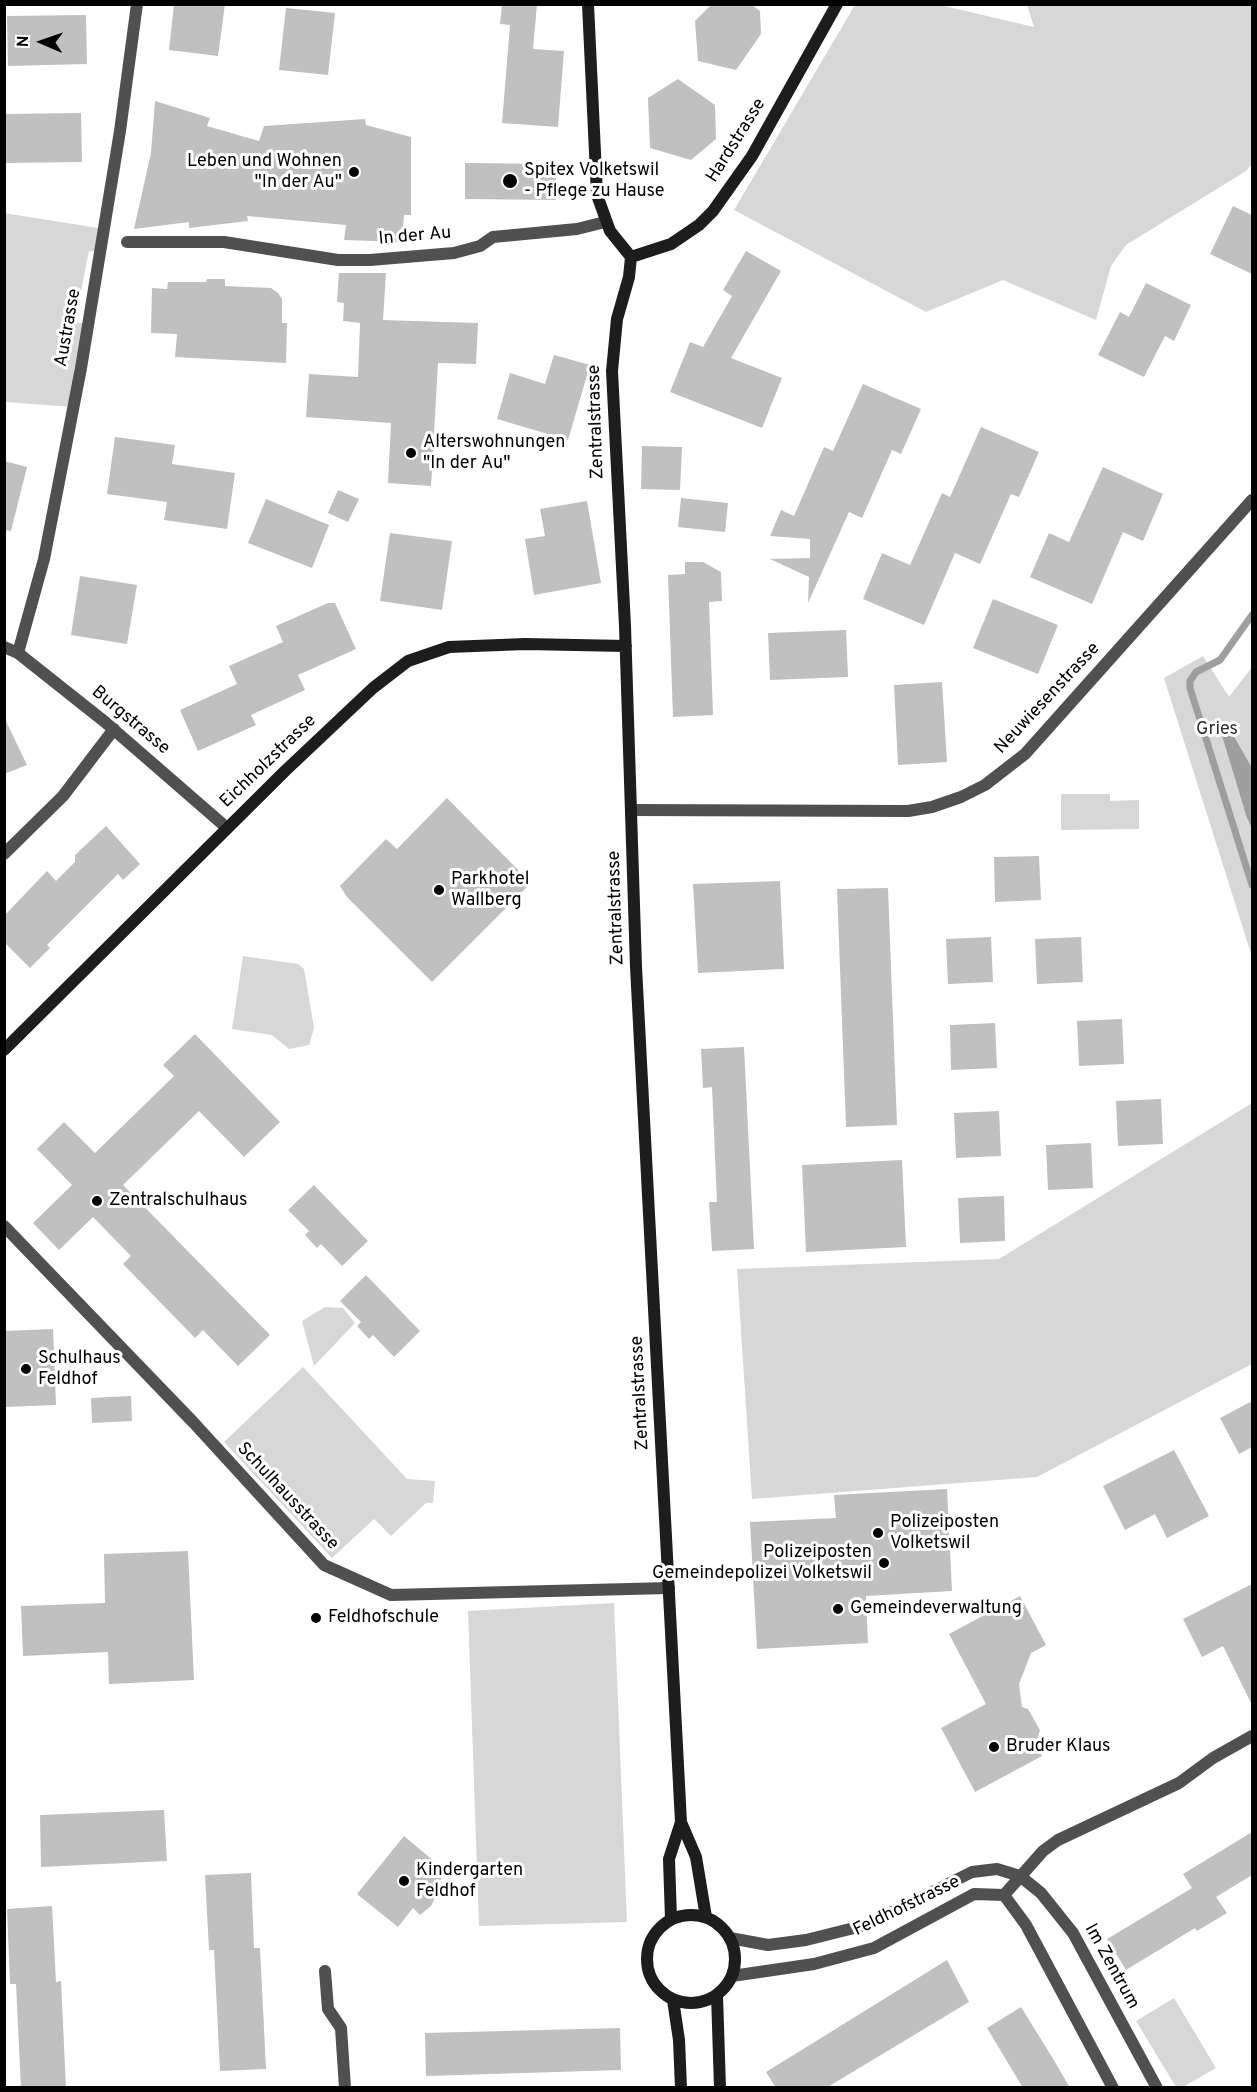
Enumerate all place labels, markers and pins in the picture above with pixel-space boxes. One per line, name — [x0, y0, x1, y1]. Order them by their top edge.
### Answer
place label: Leben und Wohnen "In der Au" — [187, 151, 342, 194]
place label: Spitex Volketswil - Pflege zu Hause — [524, 160, 665, 202]
marker: Leben und Wohnen "In der Au" — [347, 165, 361, 179]
marker: Spitex Volketswil - Pflege zu Hause — [501, 172, 519, 190]
place label: Alterswohnungen "In der Au" — [423, 432, 565, 474]
marker: Alterswohnungen "In der Au" — [404, 446, 418, 460]
place label: Parkhotel Wallberg — [451, 869, 529, 912]
marker: Parkhotel Wallberg — [432, 883, 446, 897]
place label: Zentralschulhaus — [109, 1190, 247, 1212]
marker: Zentralschulhaus — [90, 1194, 104, 1208]
place label: Schulhaus Feldhof — [38, 1348, 121, 1390]
marker: Schulhaus Feldhof — [19, 1362, 33, 1376]
place label: Polizeiposten Volketswil — [890, 1512, 999, 1555]
marker: Polizeiposten Volketswil — [871, 1526, 885, 1540]
place label: Polizeiposten Gemeindepolizei Volketswil — [652, 1542, 872, 1584]
marker: Polizeiposten Gemeindepolizei Volketswil — [877, 1556, 891, 1570]
place label: Gemeindeverwaltung — [850, 1598, 1022, 1620]
marker: Gemeindeverwaltung — [831, 1602, 845, 1616]
place label: Feldhofschule — [328, 1607, 439, 1629]
marker: Feldhofschule — [309, 1611, 323, 1625]
place label: Bruder Klaus — [1006, 1736, 1111, 1758]
marker: Bruder Klaus — [987, 1740, 1001, 1754]
place label: Kindergarten Feldhof — [416, 1860, 523, 1902]
marker: Kindergarten Feldhof — [397, 1874, 411, 1888]

